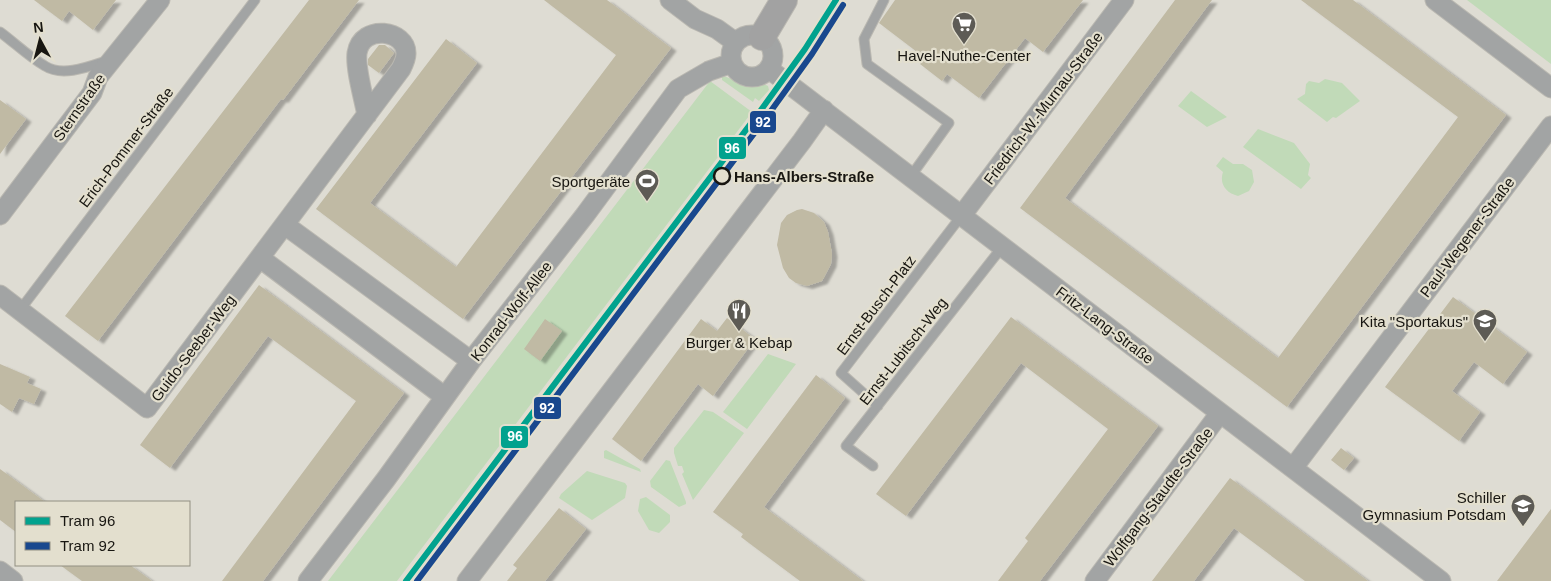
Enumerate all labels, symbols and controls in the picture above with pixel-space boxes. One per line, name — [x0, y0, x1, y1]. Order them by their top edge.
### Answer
supermarket icon: Havel-Nuthe-Center — [951, 11, 977, 45]
north arrow — [15, 15, 65, 65]
text: N — [32, 19, 44, 36]
street label: Friedrich-W.-Murnau-Straße — [980, 28, 1106, 188]
place label: Havel-Nuthe-Center — [897, 47, 1031, 64]
street label: Sternstraße — [50, 70, 108, 144]
street label: Erich-Pommer-Straße — [75, 84, 177, 210]
line badge: 92 — [749, 110, 777, 134]
text: 92 — [755, 114, 771, 130]
line badge: 96 — [718, 136, 747, 160]
text: 96 — [724, 140, 740, 156]
marker: Hans-Albers-Straße — [713, 167, 731, 185]
sports icon: Sportgeräte — [634, 168, 660, 202]
place label: Hans-Albers-Straße — [734, 168, 874, 185]
place label: Sportgeräte — [552, 173, 630, 190]
street label: Paul-Wegener-Straße — [1416, 174, 1518, 300]
street label: Ernst-Busch-Platz — [833, 252, 919, 358]
street label: Konrad-Wolf-Allee — [467, 258, 555, 364]
street label: Fritz-Lang-Straße — [1053, 283, 1157, 367]
street label: Guido-Seeber-Weg — [147, 291, 239, 405]
street label: Ernst-Lubitsch-Weg — [856, 294, 950, 408]
restaurant icon: Burger & Kebap — [726, 298, 752, 332]
school or university icon: Kita "Sportakus" — [1472, 308, 1498, 342]
place label: Kita "Sportakus" — [1360, 313, 1468, 330]
place label: Burger & Kebap — [686, 334, 792, 351]
line badge: 92 — [533, 396, 562, 420]
text: 92 — [539, 400, 555, 416]
street label: Wolfgang-Staudte-Straße — [1100, 424, 1216, 570]
line badge: 96 — [500, 425, 529, 449]
text: 96 — [507, 428, 523, 444]
place label: Schiller Gymnasium Potsdam — [1363, 489, 1506, 523]
school or university icon: Schiller Gymnasium Potsdam — [1510, 493, 1536, 527]
legend — [15, 501, 190, 566]
text: Tram 96 — [60, 512, 115, 529]
text: Tram 92 — [60, 537, 115, 554]

